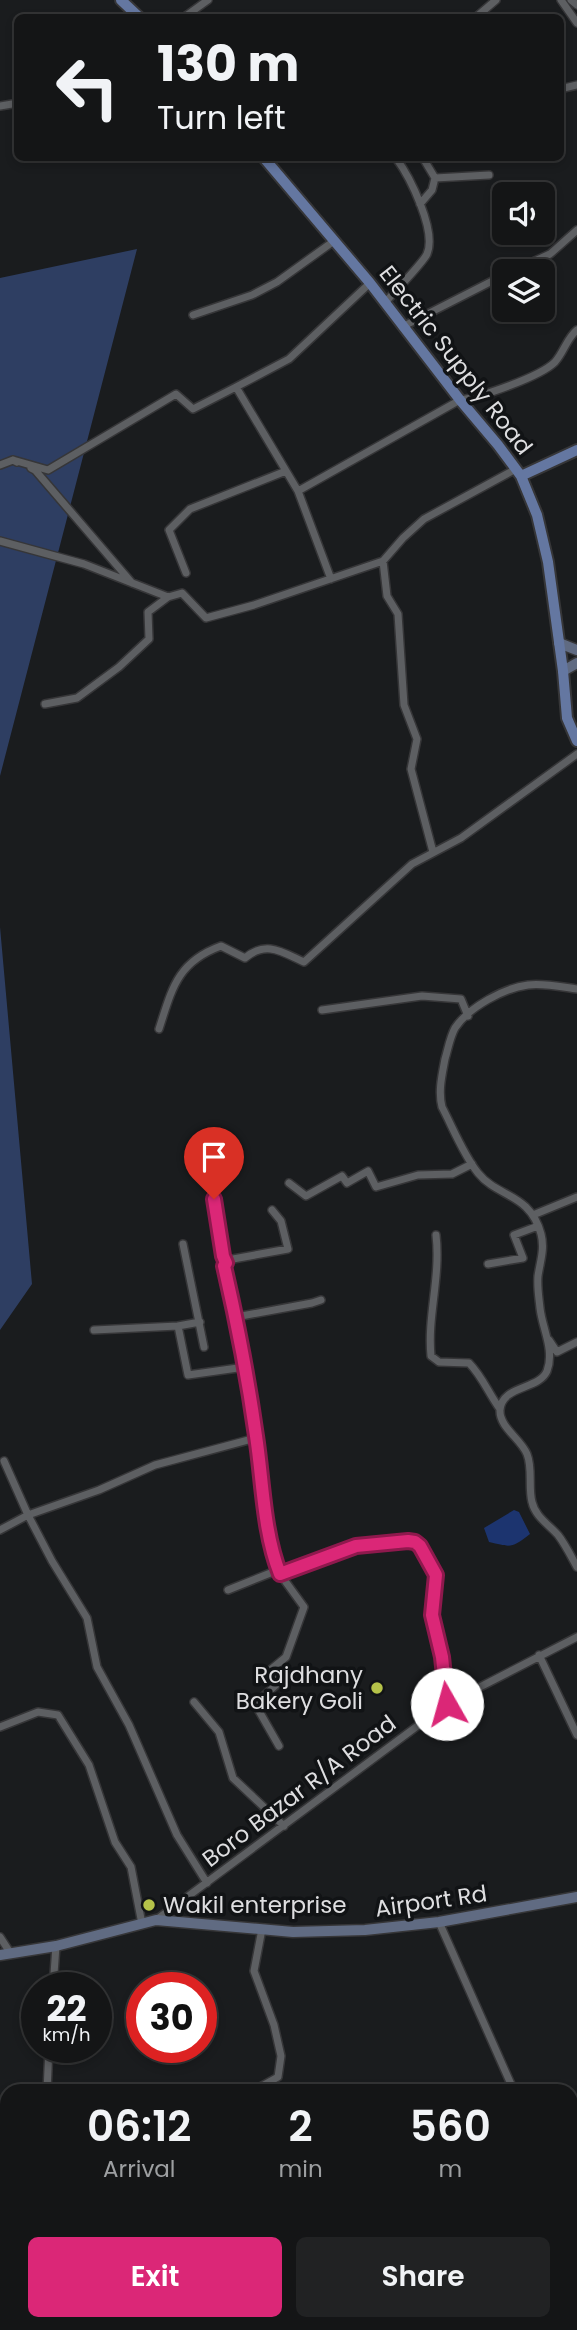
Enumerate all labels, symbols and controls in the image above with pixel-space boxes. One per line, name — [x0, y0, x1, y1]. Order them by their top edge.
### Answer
text: 130 m — [157, 30, 299, 98]
icon: left — [42, 42, 133, 133]
text: Turn left — [157, 95, 286, 140]
map controls — [492, 182, 555, 322]
button: sound — [492, 182, 555, 245]
street label: Electric Supply Road — [372, 259, 540, 461]
button: layers — [492, 259, 555, 322]
pin — [184, 1127, 244, 1199]
icon: arrive — [195, 1138, 233, 1176]
place label: Rajdhany Bakery Goli — [236, 1659, 363, 1717]
position arrow — [410, 1667, 484, 1741]
marker: Rajdhany Bakery Goli — [369, 1680, 385, 1696]
street label: Boro Bazar R/A Road — [196, 1708, 402, 1874]
street label: Airport Rd — [373, 1877, 489, 1925]
place label: Wakil enterprise — [163, 1889, 347, 1921]
marker: Wakil enterprise — [141, 1897, 157, 1913]
speed limit sign: 30 — [126, 1972, 217, 2063]
text: 22 — [47, 1984, 86, 2033]
text: km/h — [43, 2022, 90, 2047]
text: 06:12 — [87, 2097, 191, 2156]
text: 2 — [289, 2097, 313, 2156]
text: 560 — [410, 2097, 491, 2156]
text: Arrival — [103, 2153, 176, 2185]
text: min — [279, 2153, 323, 2185]
text: m — [438, 2153, 462, 2185]
button: Exit — [28, 2237, 282, 2317]
button: Share — [296, 2237, 550, 2317]

